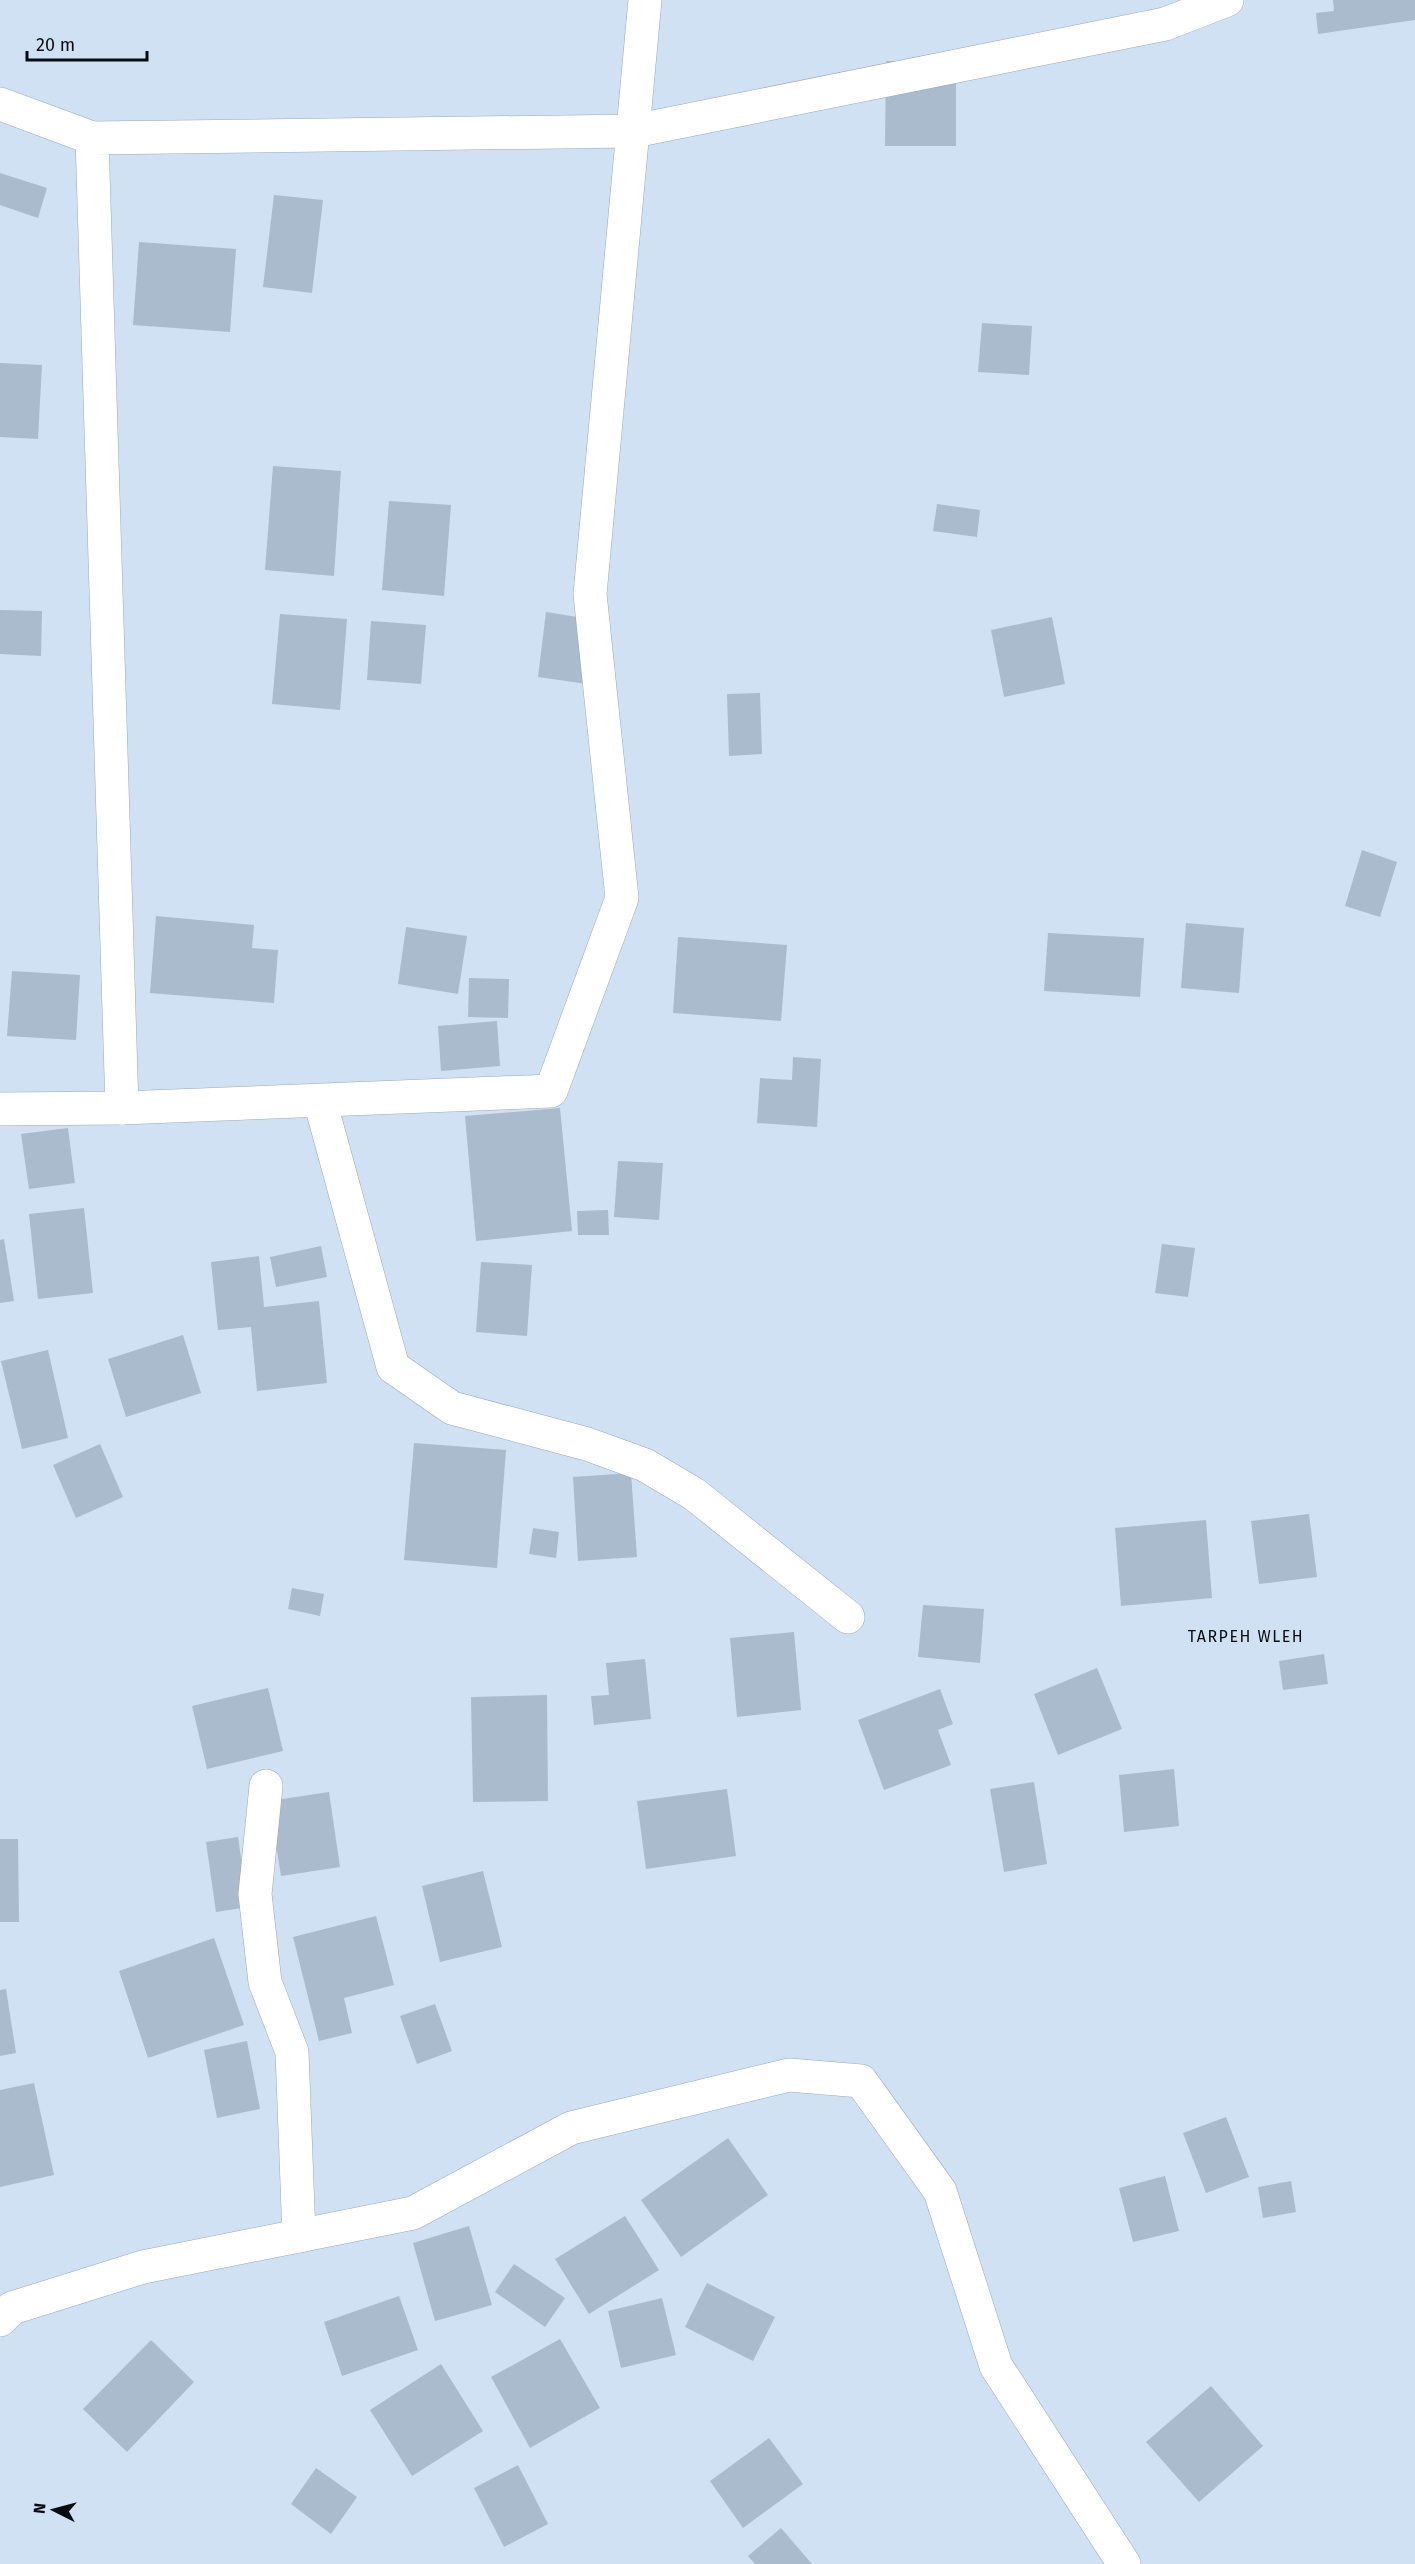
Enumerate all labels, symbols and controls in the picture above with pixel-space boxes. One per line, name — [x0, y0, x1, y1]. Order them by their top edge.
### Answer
scale bar — [27, 24, 147, 62]
text: 20 m — [36, 34, 75, 56]
district label: TARPEH WLEH — [1188, 1627, 1304, 1646]
north arrow — [24, 2480, 84, 2540]
text: N — [30, 2502, 50, 2515]

